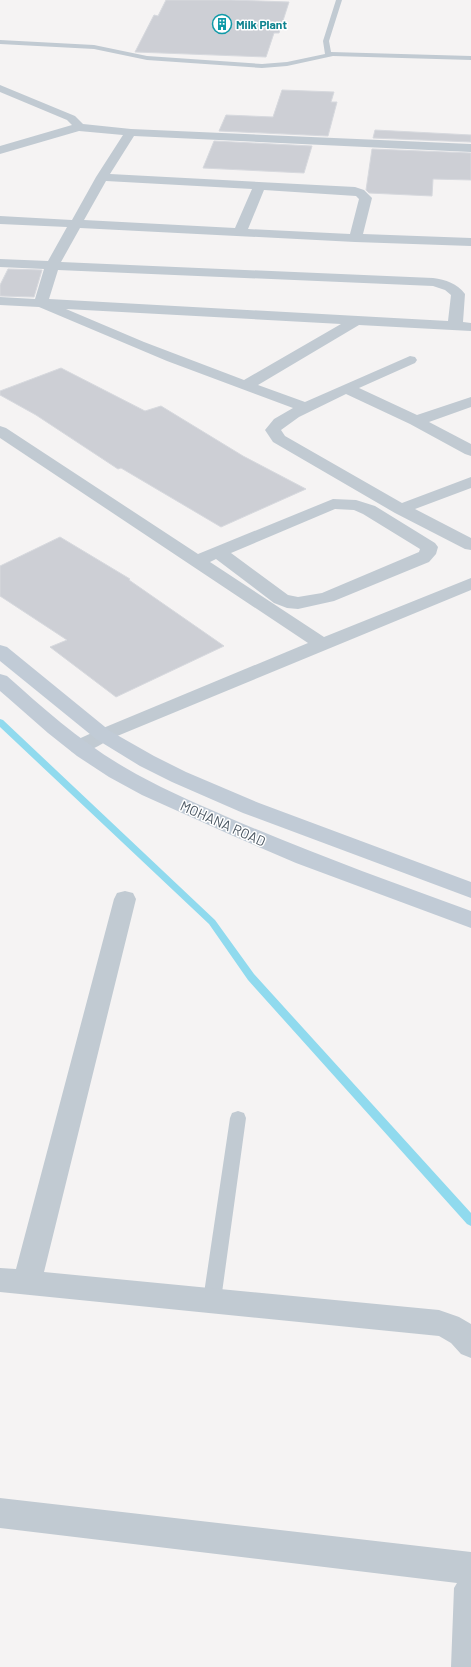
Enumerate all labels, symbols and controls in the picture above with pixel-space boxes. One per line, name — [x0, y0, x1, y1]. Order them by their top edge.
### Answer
building icon: Milk Plant — [211, 13, 233, 35]
place label: Milk Plant — [236, 17, 287, 31]
street label: MOHANA ROAD — [178, 797, 268, 849]

